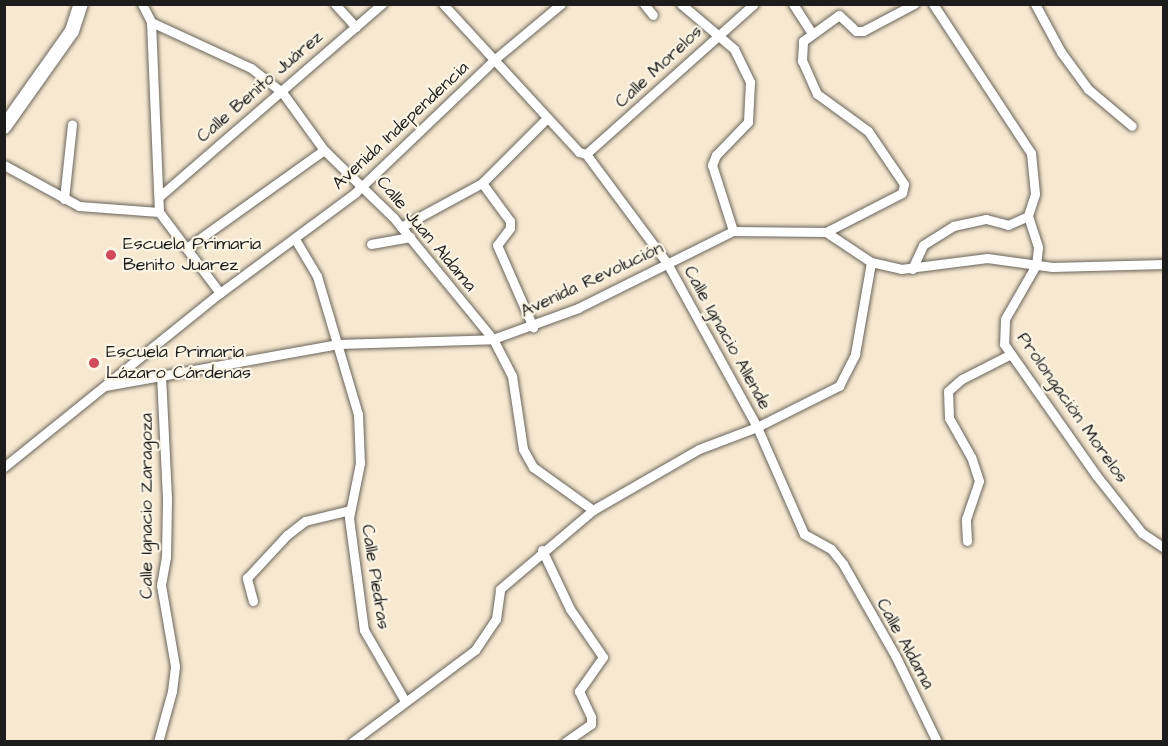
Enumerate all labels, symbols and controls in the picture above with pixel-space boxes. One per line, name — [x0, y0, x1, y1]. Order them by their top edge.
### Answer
street label: Calle Morelos — [611, 21, 707, 113]
street label: Calle Benito Juárez — [193, 26, 327, 148]
street label: Avenida Independencia — [328, 57, 474, 195]
street label: Calle Juan Aldama — [371, 172, 481, 296]
place label: Escuela Primaria Benito Juarez — [123, 234, 261, 276]
street label: Avenida Revolución — [517, 237, 667, 323]
marker: Escuela Primaria Benito Juarez — [104, 248, 118, 262]
street label: Calle Ignacio Allende — [679, 262, 775, 414]
street label: Prolongación Morelos — [1012, 328, 1132, 488]
place label: Escuela Primaria Lázaro Cárdenas — [106, 342, 251, 385]
marker: Escuela Primaria Lázaro Cárdenas — [87, 356, 101, 370]
street label: Calle Ignacio Zaragoza — [136, 413, 158, 599]
street label: Calle Piedras — [356, 523, 394, 631]
street label: Calle Aldama — [871, 595, 939, 693]

